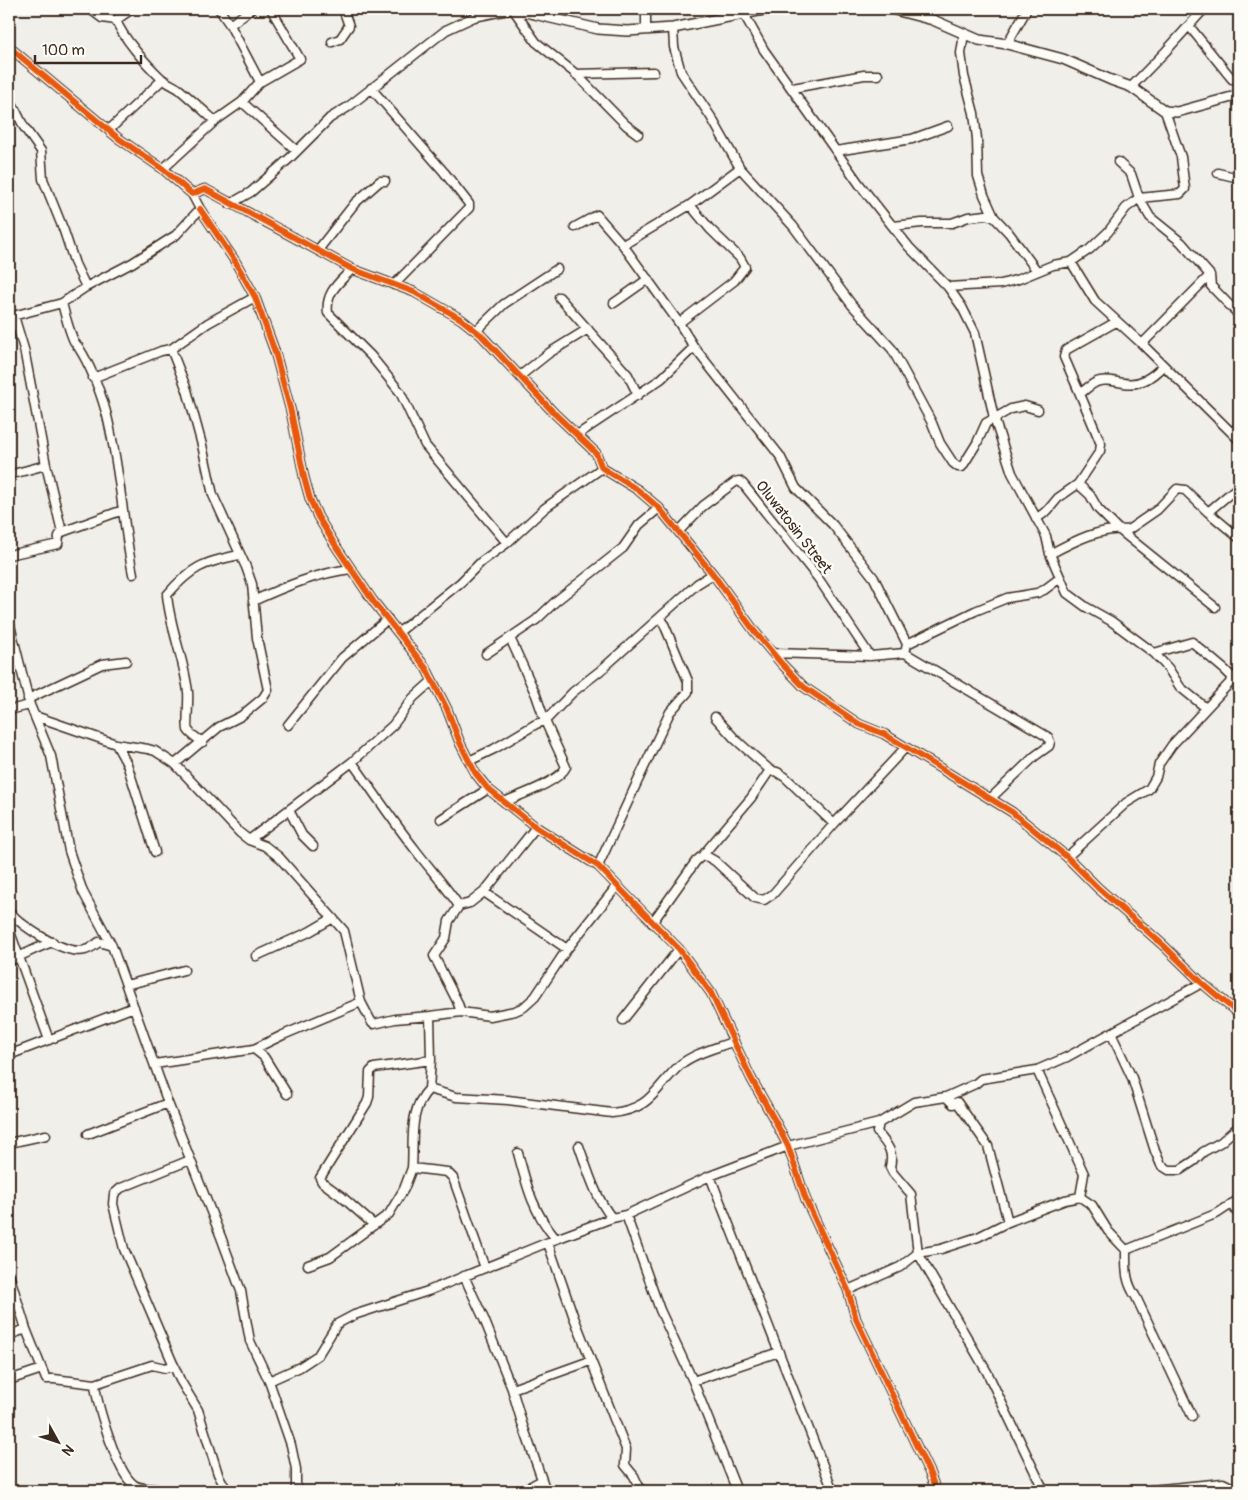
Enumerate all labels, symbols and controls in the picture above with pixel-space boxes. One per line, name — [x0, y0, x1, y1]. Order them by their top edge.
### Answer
scale bar — [35, 32, 141, 64]
text: 100 m — [42, 41, 85, 60]
street label: Oluwatosin Street — [751, 477, 836, 578]
north arrow — [32, 1418, 82, 1468]
text: N — [58, 1441, 77, 1459]

